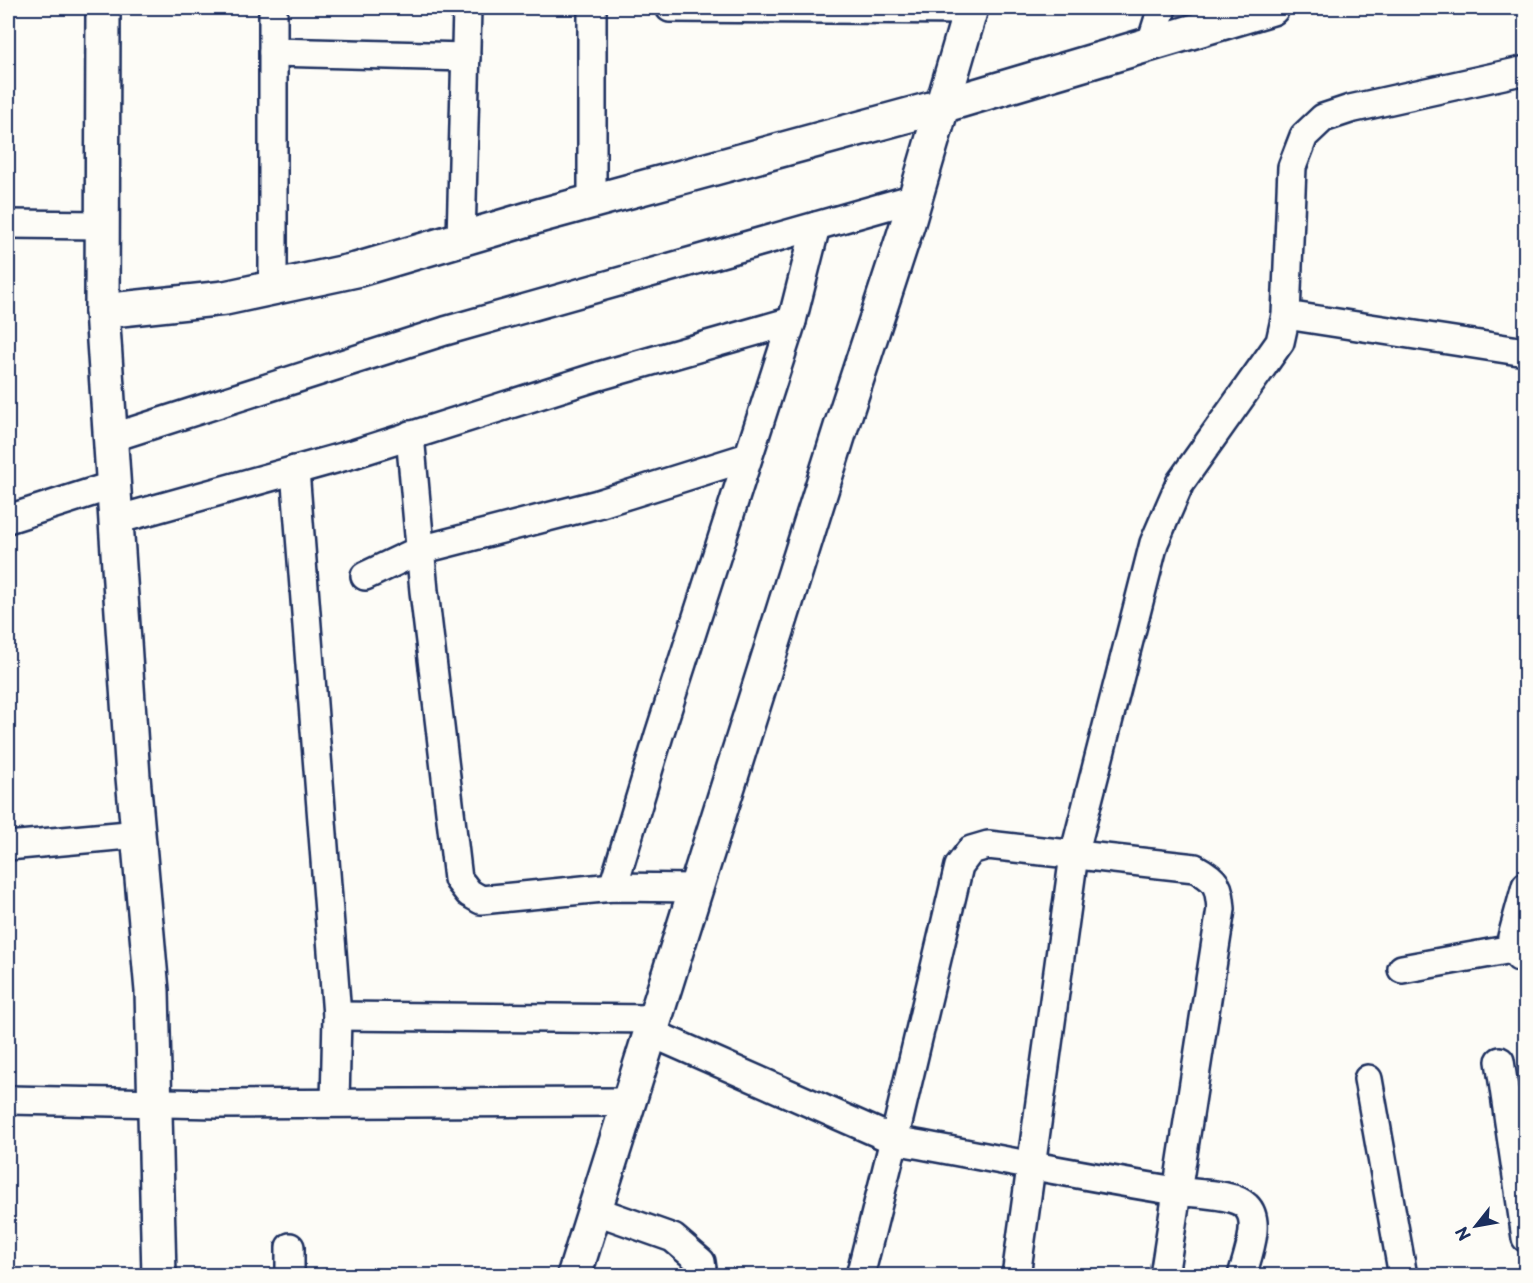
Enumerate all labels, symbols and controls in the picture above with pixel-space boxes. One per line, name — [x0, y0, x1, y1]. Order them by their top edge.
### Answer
north arrow — [1446, 1196, 1506, 1256]
text: N — [1449, 1223, 1476, 1246]

